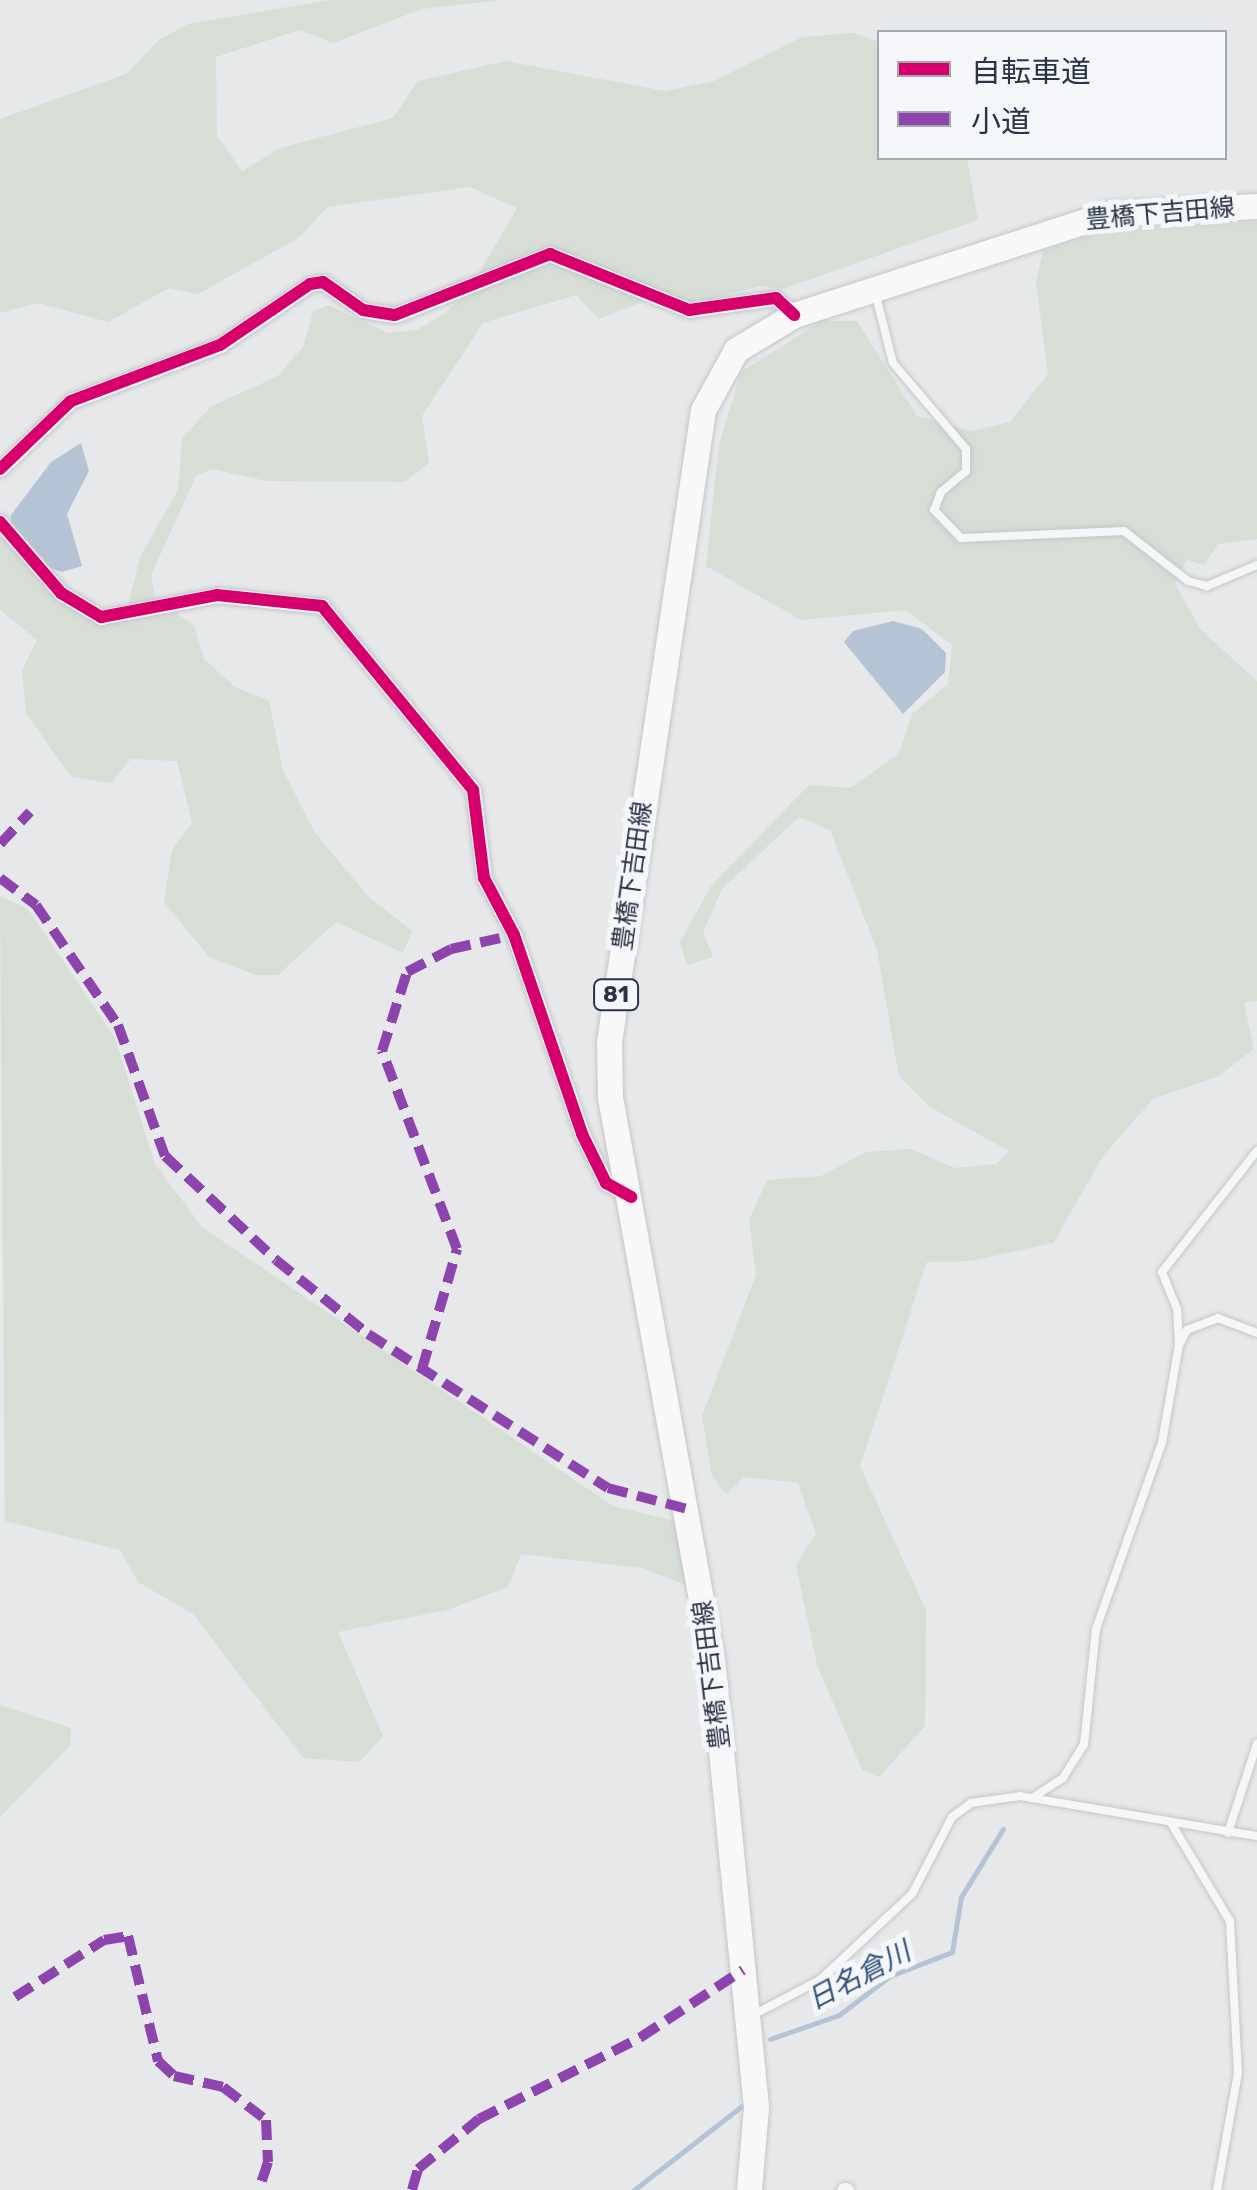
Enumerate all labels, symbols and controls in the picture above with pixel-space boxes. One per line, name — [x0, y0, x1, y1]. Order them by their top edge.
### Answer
legend — [877, 30, 1227, 160]
text: 自転車道 — [971, 54, 1091, 90]
text: 小道 — [971, 104, 1031, 140]
street label: 豊橋下吉田線 — [1084, 193, 1236, 235]
street label: 豊橋下吉田線 — [608, 800, 658, 952]
road number: 81 — [591, 978, 641, 1012]
street label: 豊橋下吉田線 — [688, 1599, 736, 1751]
water label: 日名倉川 — [802, 1935, 916, 2017]

